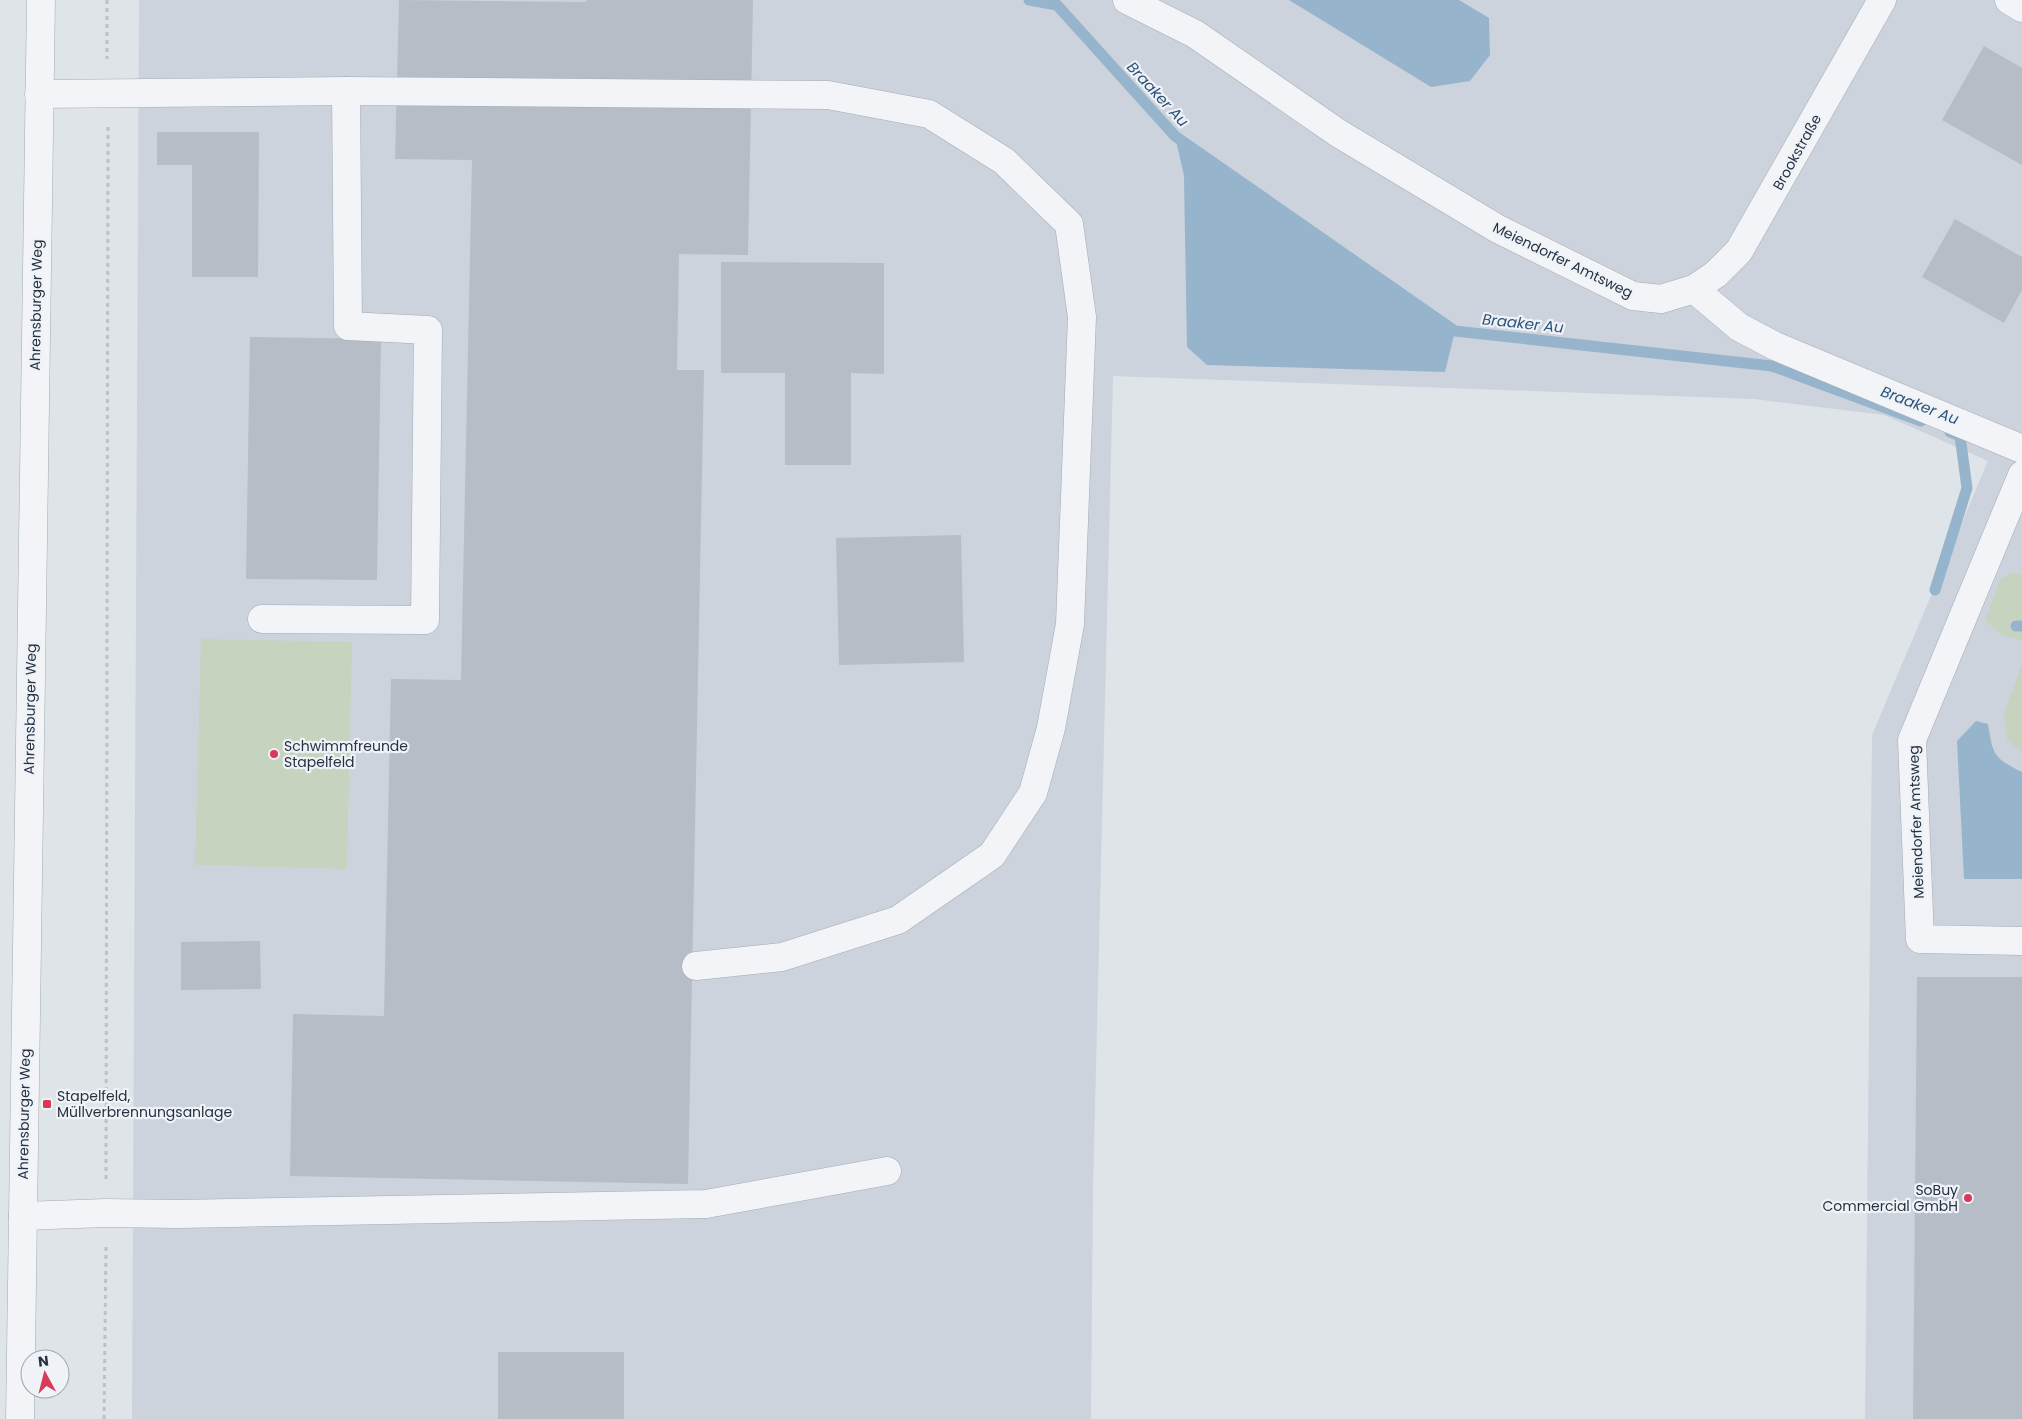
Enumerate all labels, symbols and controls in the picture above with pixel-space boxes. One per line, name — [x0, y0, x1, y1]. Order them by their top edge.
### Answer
water label: Braaker Au — [1122, 57, 1194, 131]
street label: Brookstraße — [1768, 110, 1826, 194]
street label: Meiendorfer Amtsweg — [1490, 217, 1636, 303]
street label: Ahrensburger Weg — [25, 239, 47, 371]
water label: Braaker Au — [1481, 308, 1565, 338]
water label: Braaker Au — [1878, 381, 1962, 430]
street label: Ahrensburger Weg — [19, 643, 41, 775]
place label: Schwimmfreunde Stapelfeld — [284, 736, 408, 772]
street label: Meiendorfer Amtsweg — [1903, 745, 1929, 899]
marker: Schwimmfreunde Stapelfeld — [268, 748, 280, 760]
street label: Ahrensburger Weg — [13, 1048, 35, 1180]
place label: Stapelfeld, Müllverbrennungsanlage — [57, 1086, 232, 1122]
marker: Stapelfeld, Müllverbrennungsanlage — [41, 1098, 53, 1110]
place label: SoBuy Commercial GmbH — [1822, 1180, 1958, 1216]
marker: SoBuy Commercial GmbH — [1962, 1192, 1974, 1204]
north arrow — [20, 1349, 70, 1399]
text: N — [37, 1351, 50, 1372]

